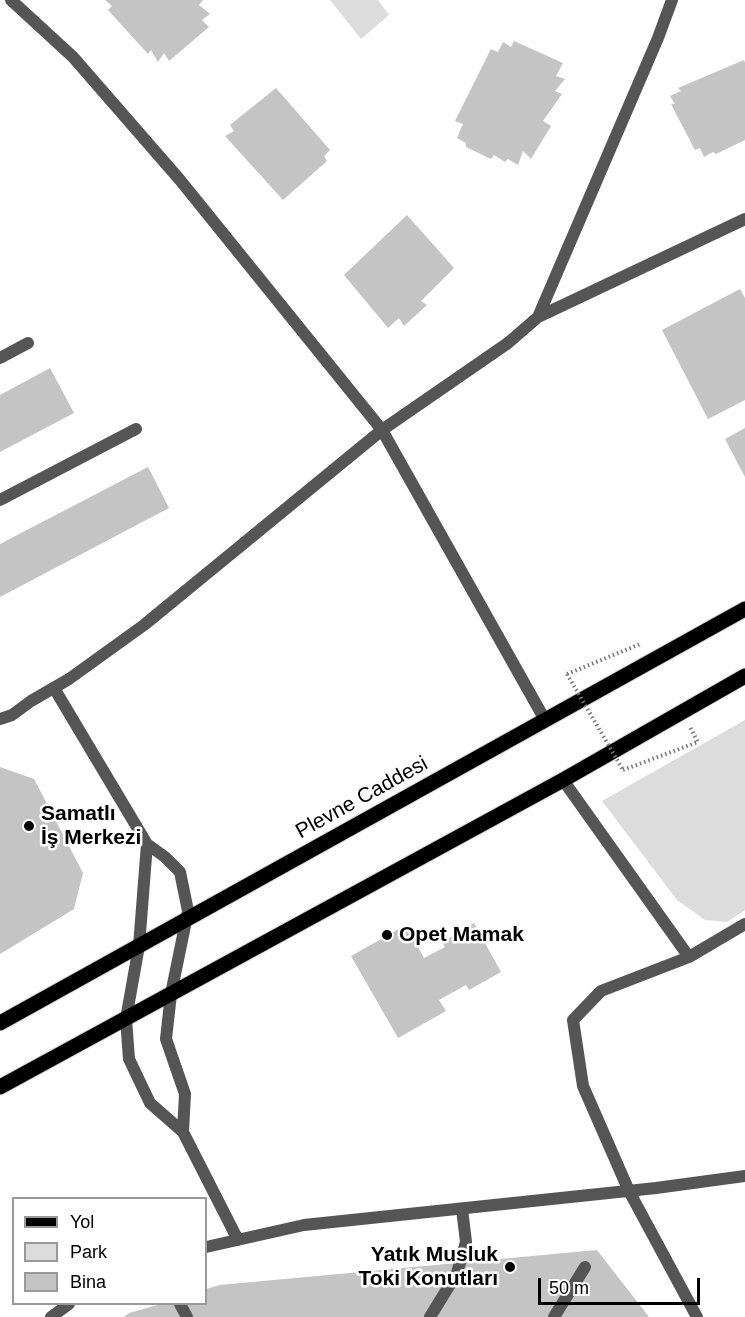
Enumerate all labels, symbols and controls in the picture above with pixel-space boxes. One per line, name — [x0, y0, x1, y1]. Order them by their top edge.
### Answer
street label: Plevne Caddesi — [292, 751, 432, 845]
place label: Samatlı İş Merkezi — [41, 801, 141, 851]
marker: Samatlı İş Merkezi — [22, 819, 36, 833]
place label: Opet Mamak — [399, 922, 524, 948]
marker: Opet Mamak — [380, 928, 394, 942]
legend — [12, 1197, 207, 1305]
text: Yol — [70, 1212, 94, 1232]
text: Park — [70, 1242, 107, 1262]
place label: Yatık Musluk Toki Konutları — [358, 1242, 498, 1292]
marker: Yatık Musluk Toki Konutları — [503, 1260, 517, 1274]
scale bar — [541, 1266, 703, 1304]
text: Bina — [70, 1272, 106, 1292]
text: 50 m — [549, 1278, 589, 1298]

